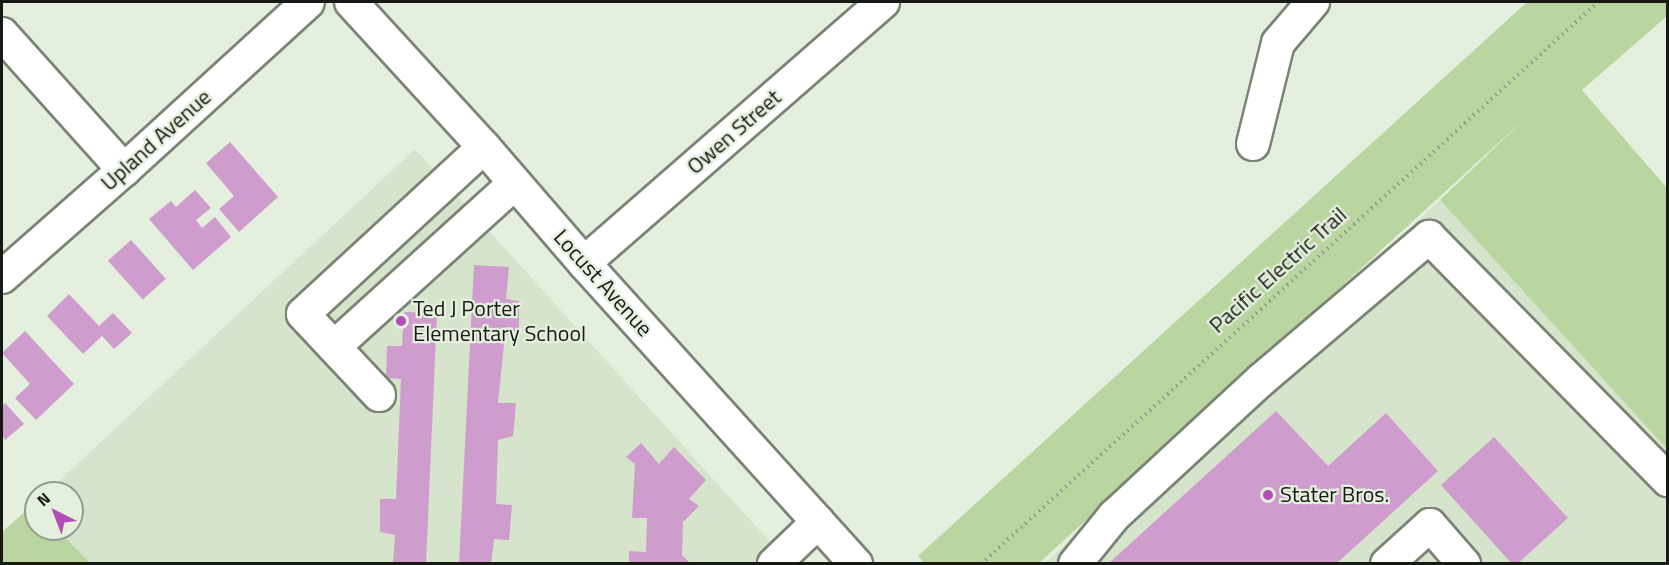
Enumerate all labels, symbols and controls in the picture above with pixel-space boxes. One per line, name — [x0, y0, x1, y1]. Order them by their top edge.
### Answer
street label: Upland Avenue — [96, 84, 216, 196]
street label: Owen Street — [682, 84, 786, 180]
street label: Pacific Electric Trail — [1204, 201, 1352, 339]
street label: Locust Avenue — [548, 224, 658, 342]
place label: Ted J Porter Elementary School — [413, 295, 586, 346]
marker: Ted J Porter Elementary School — [394, 314, 408, 328]
north arrow — [24, 481, 84, 541]
place label: Stater Bros. — [1280, 482, 1389, 508]
text: N — [31, 486, 55, 512]
marker: Stater Bros. — [1261, 488, 1275, 502]

